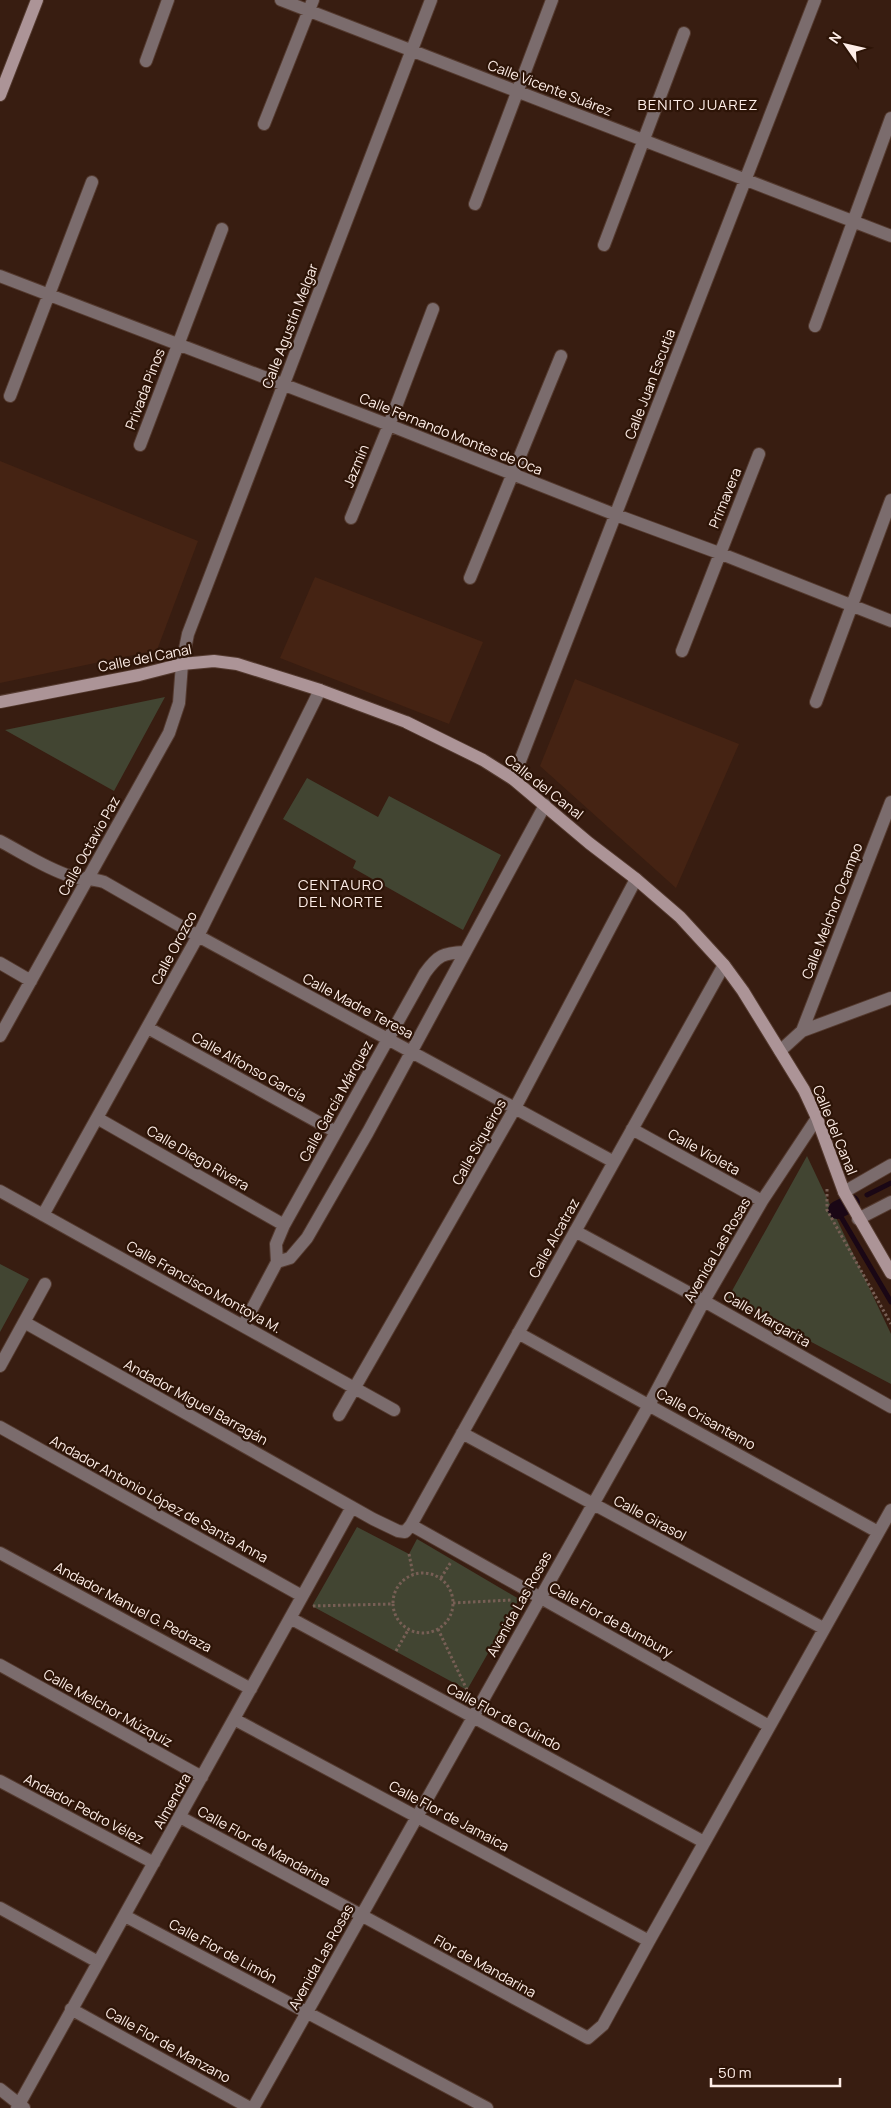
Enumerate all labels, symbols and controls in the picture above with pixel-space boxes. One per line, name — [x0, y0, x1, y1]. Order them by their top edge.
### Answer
north arrow — [821, 20, 871, 70]
text: N — [824, 28, 845, 47]
street label: Calle Vicente Suárez — [485, 55, 615, 120]
district label: BENITO JUAREZ — [637, 94, 759, 115]
street label: Calle Agustín Melgar — [257, 261, 322, 391]
street label: Calle Juan Escutia — [620, 326, 679, 442]
street label: Privada Pinos — [120, 345, 169, 432]
street label: Calle Fernando Montes de Oca — [357, 388, 546, 479]
street label: Jazmín — [338, 441, 373, 490]
street label: Primavera — [704, 465, 745, 531]
street label: Calle del Canal — [96, 639, 193, 676]
street label: Calle del Canal — [501, 750, 588, 823]
street label: Calle Octavio Paz — [53, 793, 124, 899]
street label: Calle Melchor Ocampo — [797, 840, 866, 982]
district label: CENTAURO DEL NORTE — [298, 874, 384, 912]
street label: Calle Orozco — [146, 908, 201, 988]
street label: Calle Madre Teresa — [300, 968, 417, 1043]
street label: Calle Alfonso García — [189, 1027, 310, 1106]
street label: Calle García Márquez — [294, 1037, 377, 1165]
street label: Calle del Canal — [809, 1082, 862, 1177]
street label: Calle Siqueiros — [447, 1095, 510, 1188]
street label: Calle Diego Rivera — [144, 1121, 253, 1195]
street label: Calle Violeta — [665, 1124, 744, 1179]
street label: Calle Alcatraz — [524, 1194, 583, 1281]
street label: Avenida Las Rosas — [679, 1194, 754, 1306]
street label: Calle Francisco Montoya M. — [123, 1236, 285, 1337]
street label: Calle Margarita — [720, 1286, 814, 1351]
street label: Andador Miguel Barragán — [121, 1354, 272, 1449]
street label: Calle Crisantemo — [653, 1383, 759, 1454]
street label: Andador Antonio López de Santa Anna — [47, 1430, 272, 1567]
street label: Calle Girasol — [610, 1490, 690, 1545]
street label: Avenida Las Rosas — [482, 1547, 556, 1660]
street label: Andador Manuel G. Pedraza — [51, 1557, 215, 1656]
street label: Calle Flor de Bumbury — [546, 1578, 677, 1662]
street label: Calle Melchor Múzquiz — [40, 1664, 176, 1751]
street label: Calle Flor de Guindo — [444, 1678, 565, 1755]
street label: Andador Pedro Vélez — [21, 1769, 148, 1848]
street label: Almendra — [148, 1769, 195, 1832]
street label: Calle Flor de Jamaica — [386, 1776, 513, 1855]
street label: Calle Flor de Mandarina — [194, 1801, 334, 1890]
street label: Avenida Las Rosas — [284, 1900, 358, 2013]
street label: Calle Flor de Limón — [166, 1914, 281, 1987]
street label: Flor de Mandarina — [431, 1930, 540, 2002]
street label: Calle Flor de Manzano — [102, 2002, 234, 2087]
scale bar — [711, 2056, 840, 2088]
text: 50 m — [718, 2062, 752, 2083]

